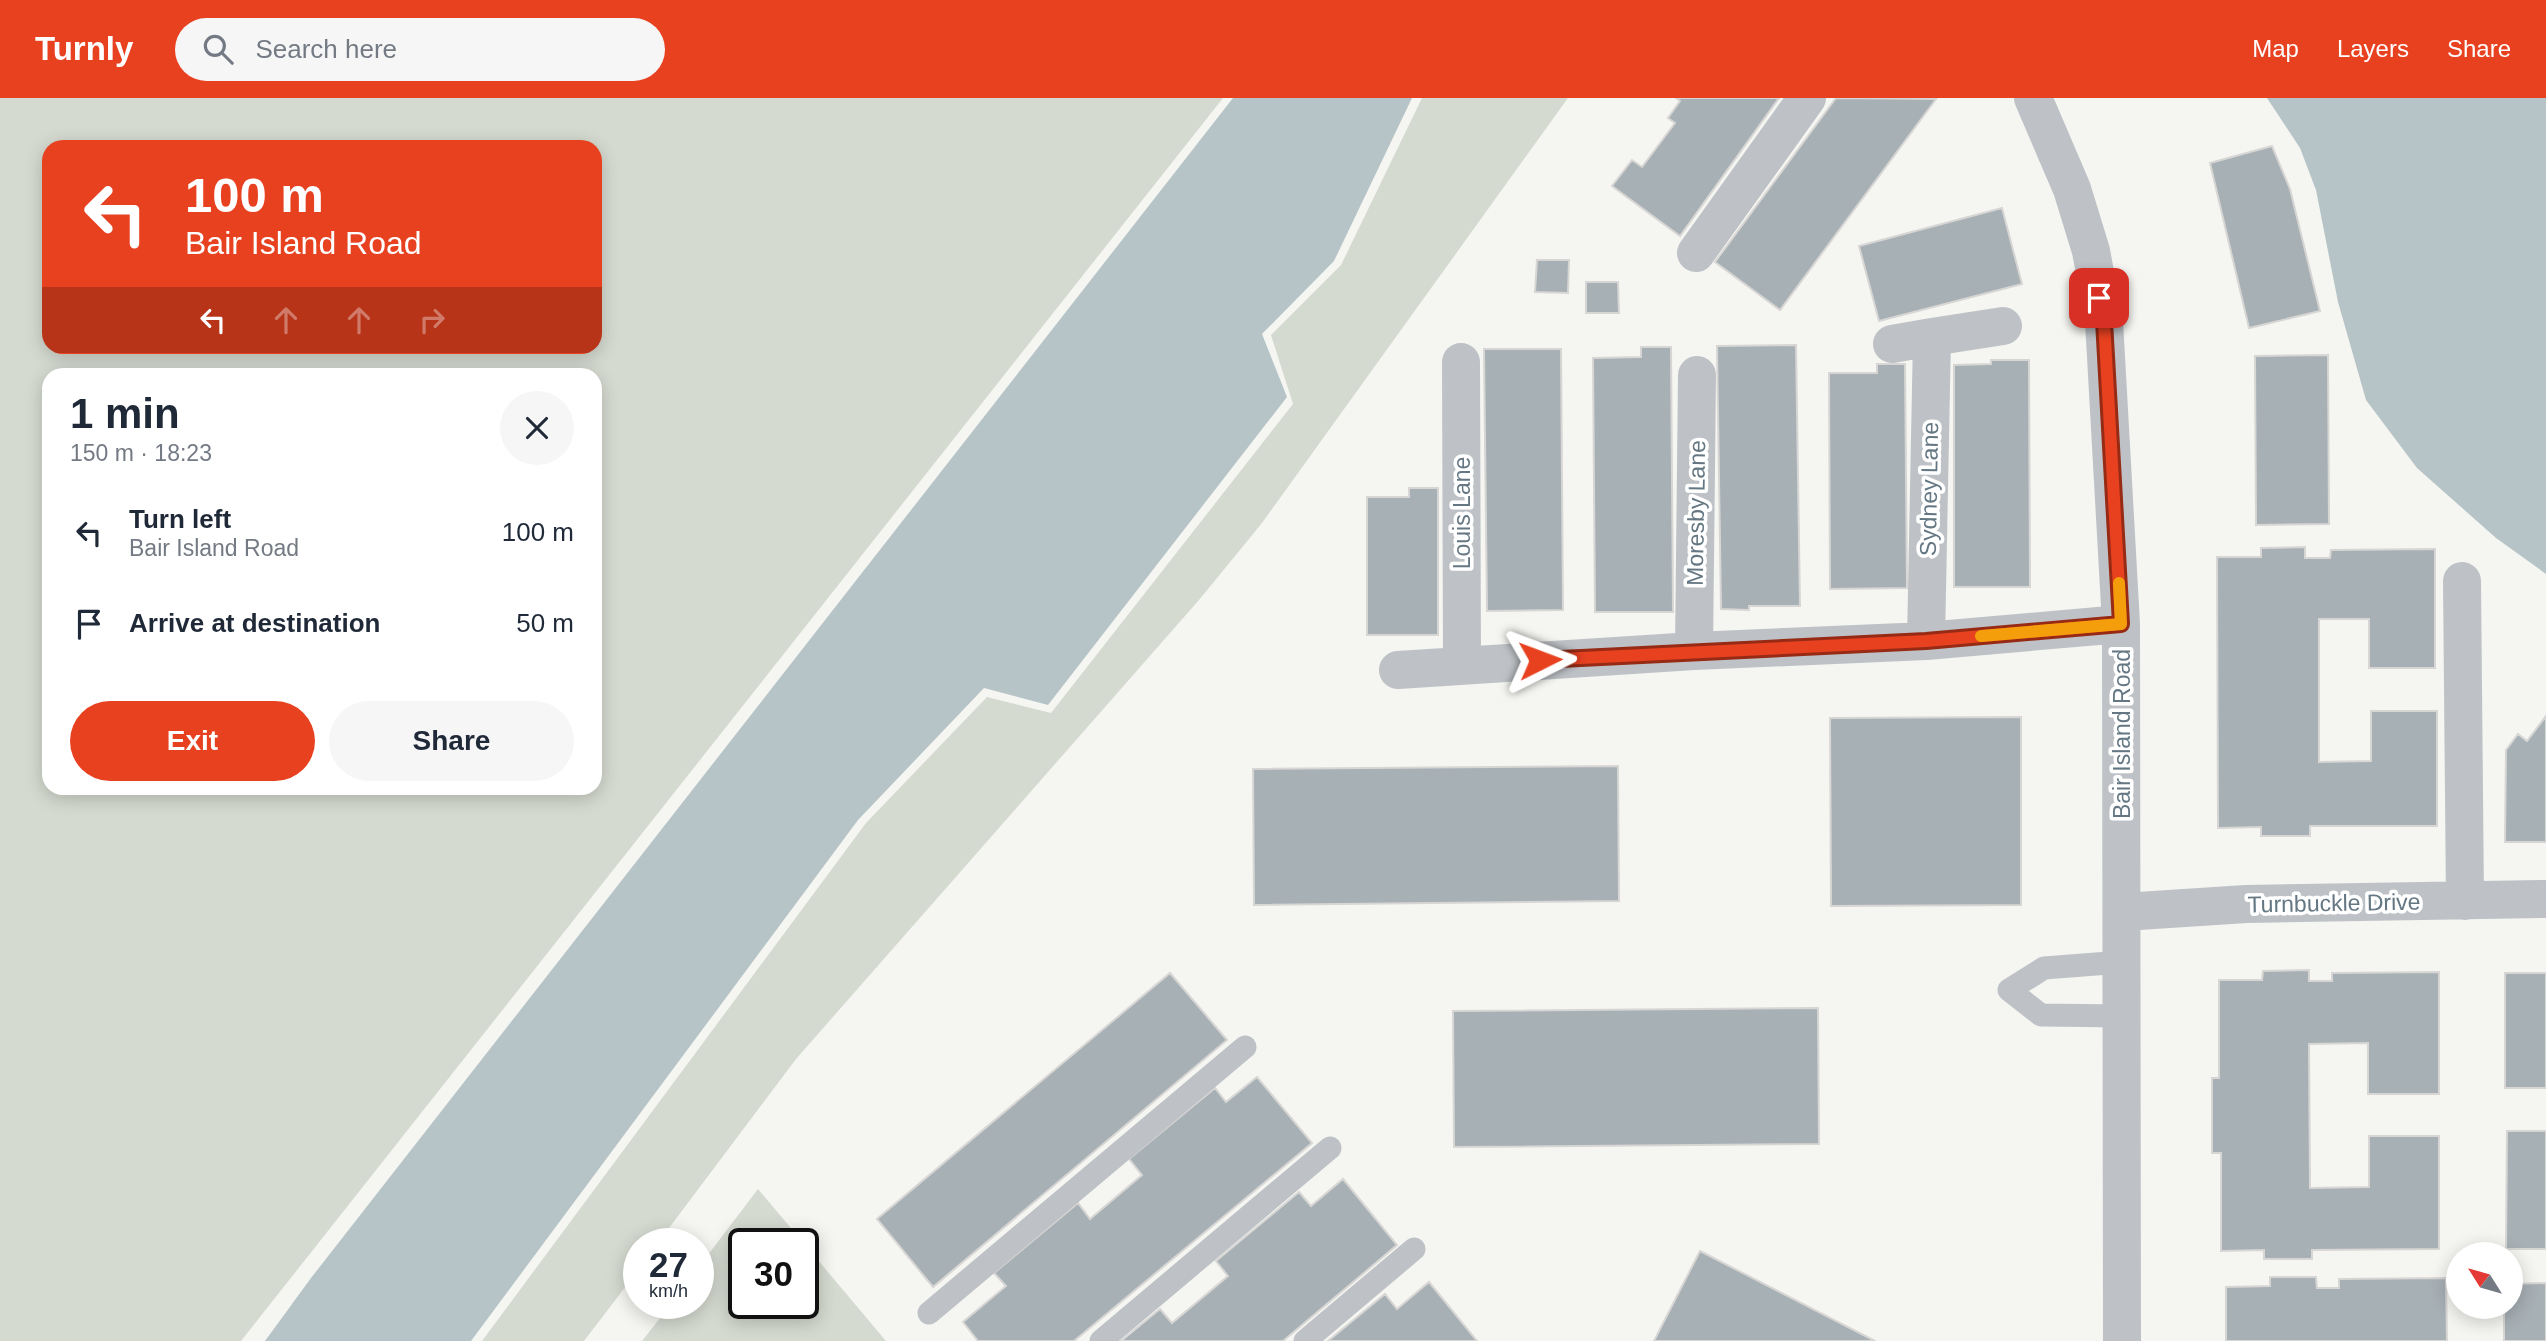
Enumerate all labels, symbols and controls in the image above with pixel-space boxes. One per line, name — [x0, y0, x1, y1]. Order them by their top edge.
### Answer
search box — [175, 18, 665, 81]
text: Turnly — [35, 30, 133, 67]
icon: search — [199, 30, 237, 68]
text: Search here — [255, 34, 397, 64]
text: Map — [2252, 35, 2299, 62]
text: Layers — [2337, 35, 2409, 62]
text: Share — [2447, 35, 2511, 62]
icon: left — [70, 168, 161, 259]
text: 100 m — [185, 168, 324, 222]
text: Bair Island Road — [185, 225, 422, 261]
pin — [2069, 268, 2129, 328]
icon: arrive — [2080, 279, 2118, 317]
icon: left — [194, 301, 232, 339]
icon: ahead — [267, 301, 305, 339]
icon: ahead — [340, 301, 378, 339]
icon: right — [413, 301, 451, 339]
text: 1 min — [70, 390, 180, 437]
button: close — [500, 391, 574, 465]
street label: Sydney Lane — [1915, 422, 1943, 556]
text: 150 m · 18:23 — [70, 440, 212, 466]
street label: Moresby Lane — [1682, 440, 1710, 586]
street label: Louis Lane — [1449, 457, 1475, 569]
text: Turn left — [129, 504, 231, 534]
icon: left — [70, 514, 108, 552]
text: 100 m — [502, 517, 574, 547]
text: Bair Island Road — [129, 535, 299, 561]
icon: arrive — [70, 605, 108, 643]
text: Arrive at destination — [129, 608, 380, 638]
text: 50 m — [516, 608, 574, 638]
position arrow — [1503, 623, 1577, 697]
street label: Bair Island Road — [2109, 649, 2135, 819]
button: Exit — [70, 701, 315, 781]
button: Share — [329, 701, 574, 781]
street label: Turnbuckle Drive — [2247, 888, 2421, 918]
speed limit sign: 30 — [728, 1228, 819, 1319]
north arrow — [2446, 1242, 2524, 1320]
map controls — [2446, 1242, 2523, 1319]
text: 27 — [649, 1245, 688, 1284]
text: km/h — [649, 1281, 688, 1301]

